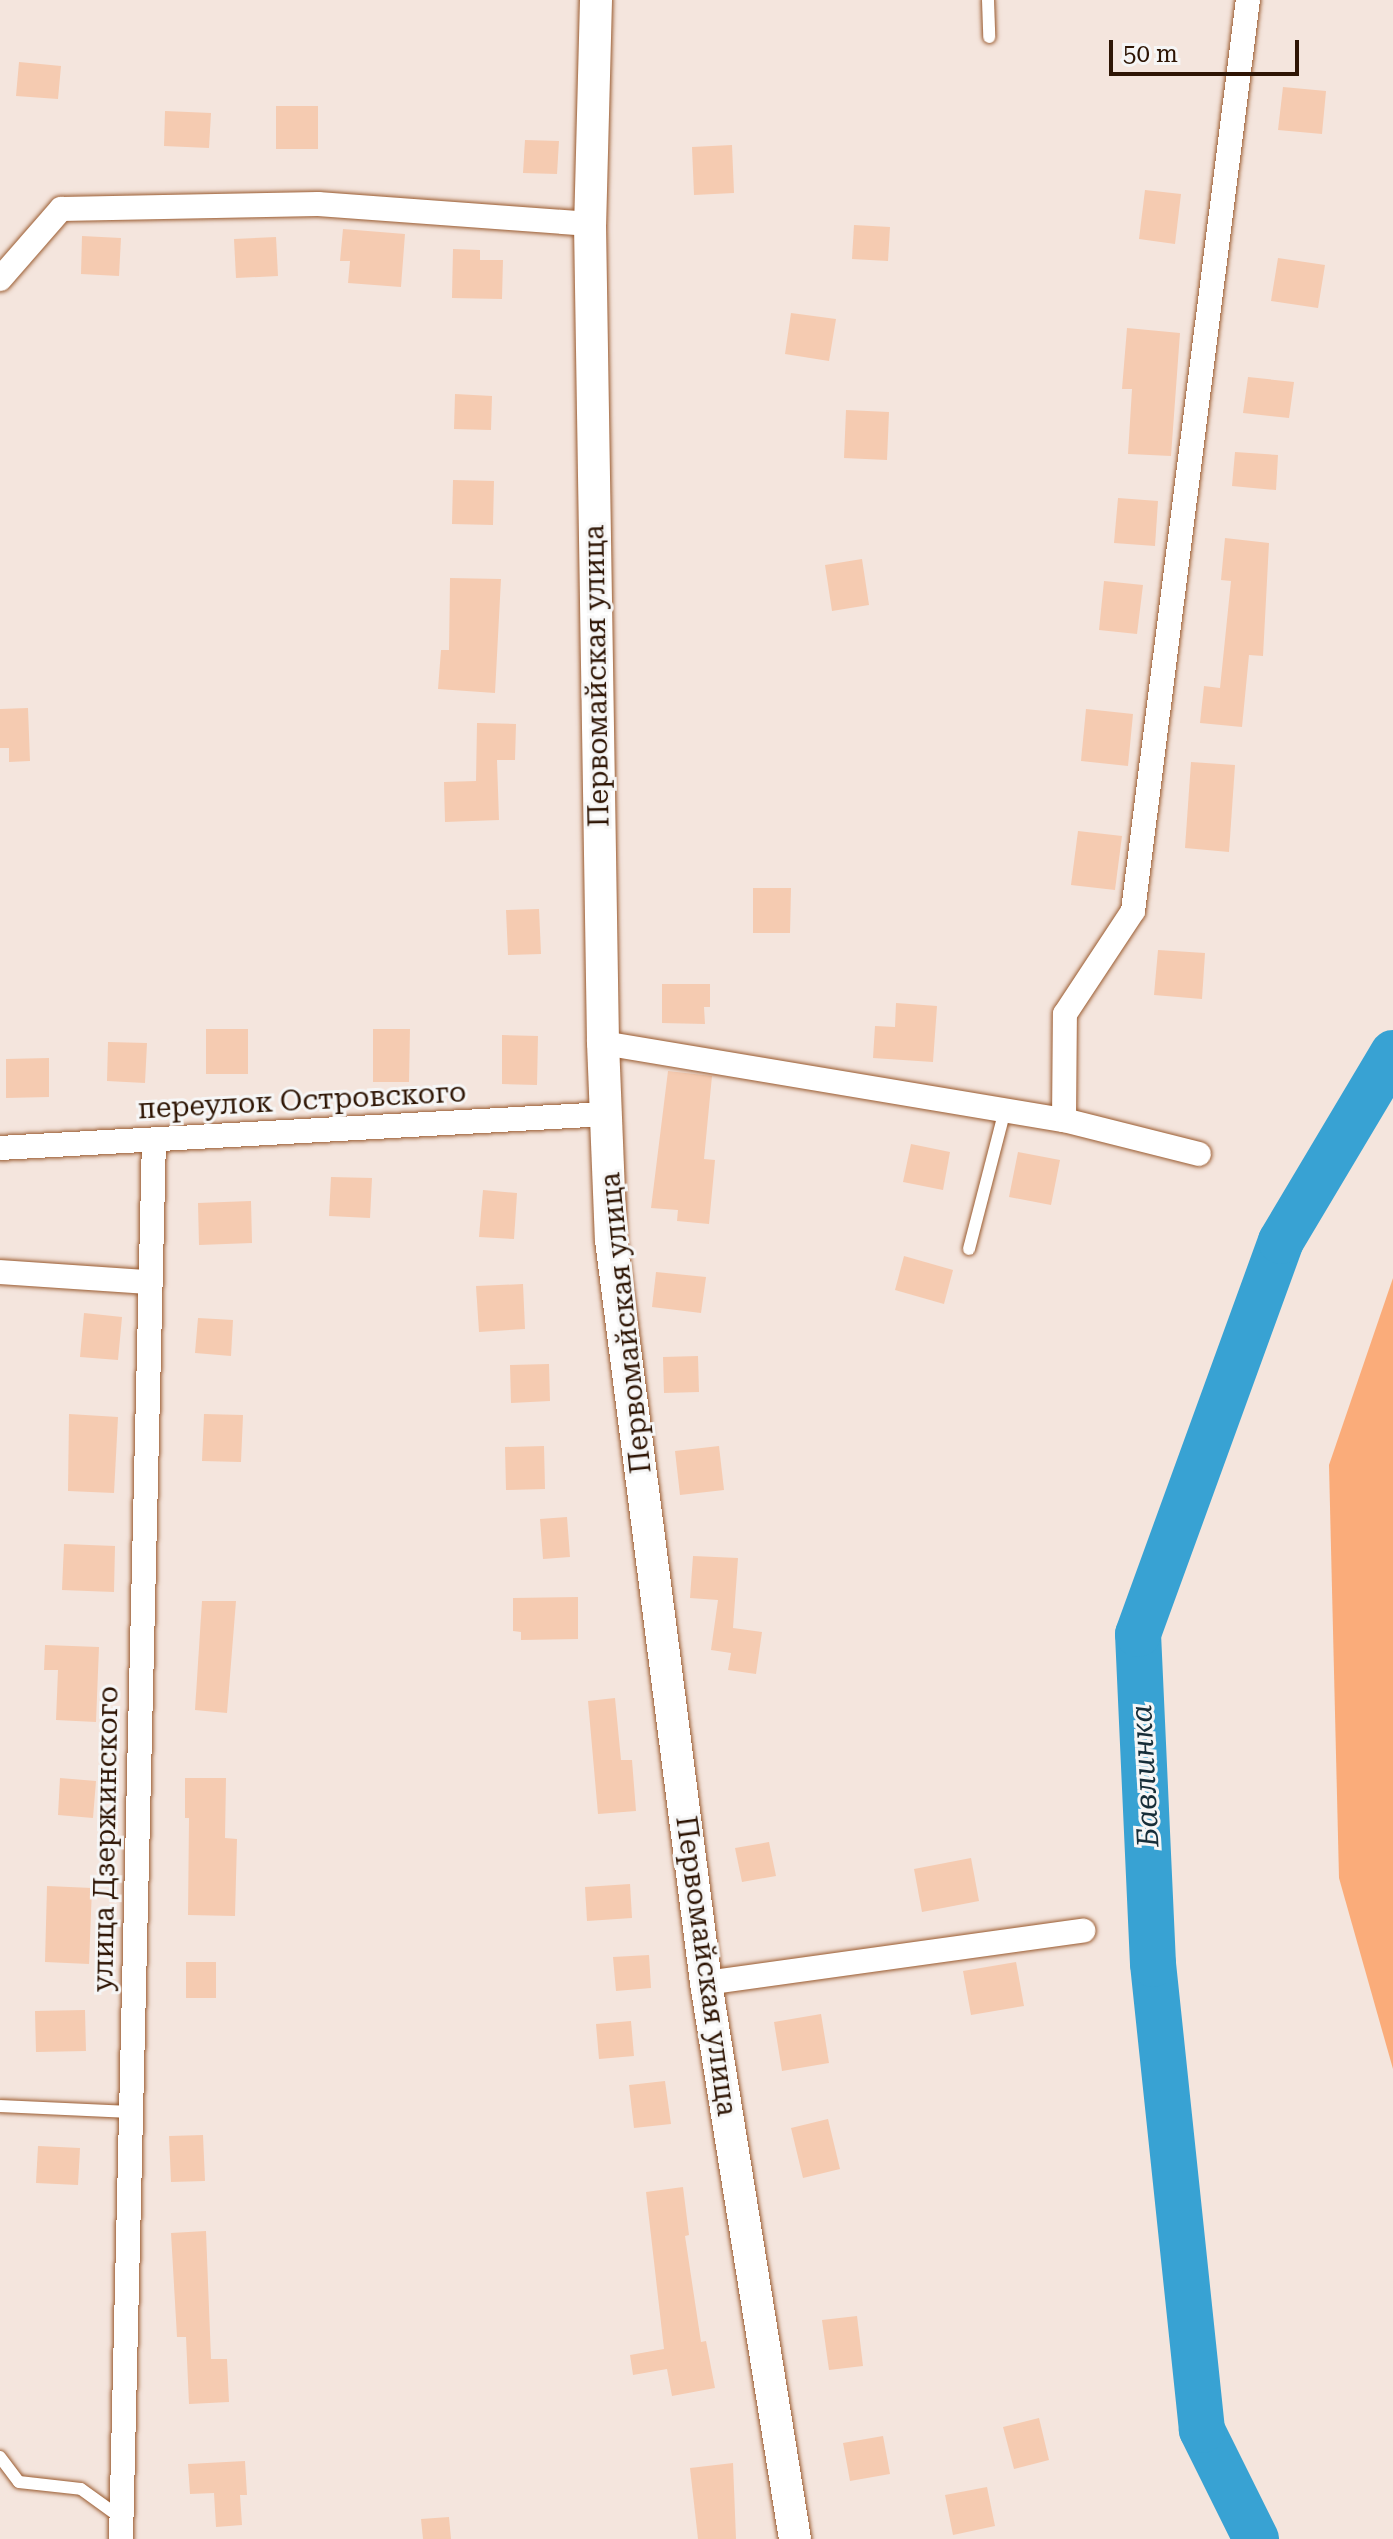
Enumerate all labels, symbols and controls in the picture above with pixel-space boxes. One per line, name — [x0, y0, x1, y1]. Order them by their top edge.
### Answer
scale bar — [1113, 24, 1303, 74]
text: 50 m — [1123, 40, 1178, 68]
street label: Первомайская улица — [578, 525, 616, 827]
street label: переулок Островского — [137, 1076, 467, 1126]
street label: Первомайская улица — [593, 1171, 659, 1475]
street label: улица Дзержинского — [87, 1686, 125, 1992]
water label: Бавлинка — [1123, 1704, 1167, 1848]
street label: Первомайская улица — [668, 1814, 744, 2118]

